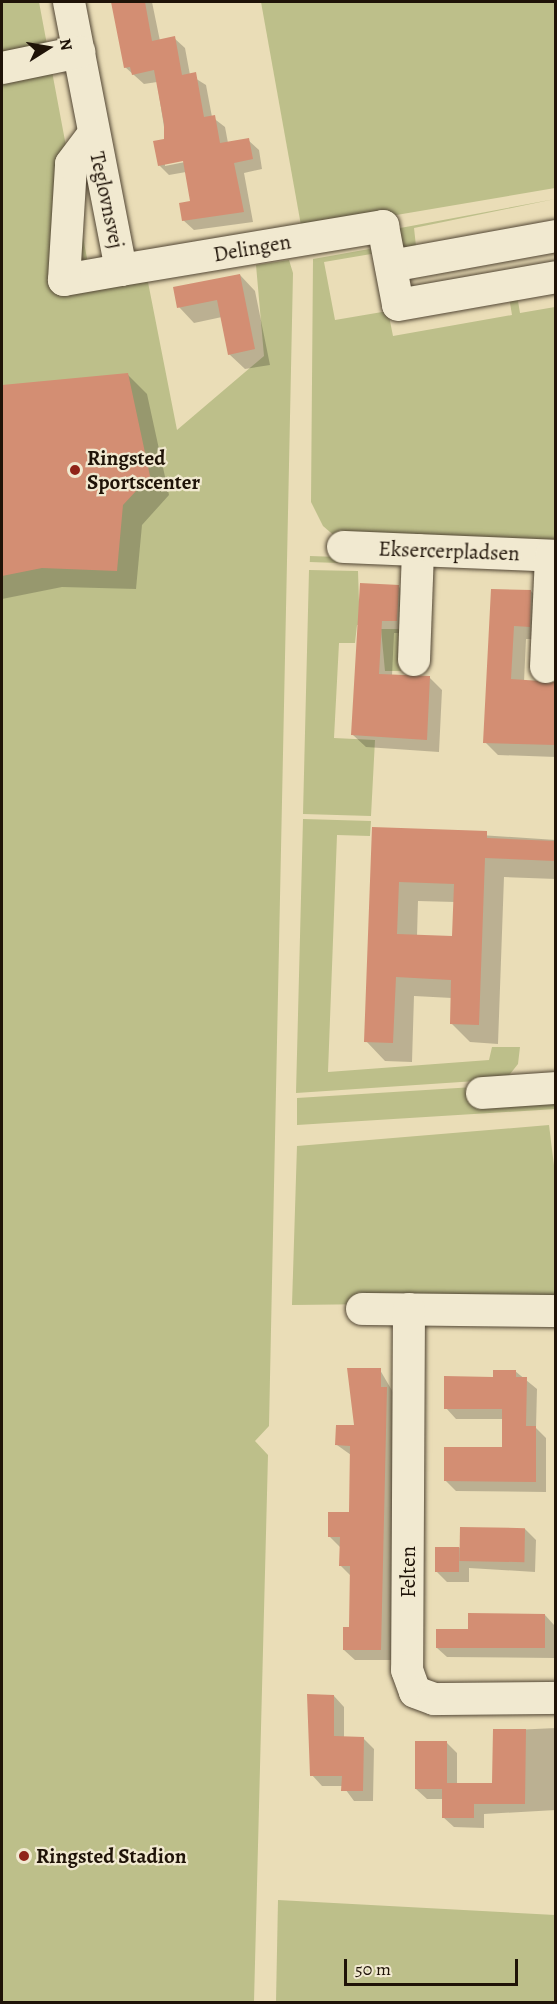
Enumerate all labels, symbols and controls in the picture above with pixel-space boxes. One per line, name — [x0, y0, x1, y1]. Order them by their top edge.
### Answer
north arrow — [18, 18, 78, 78]
text: N — [54, 37, 78, 52]
street label: Teglovnsvej — [84, 149, 130, 251]
street label: Delingen — [211, 229, 293, 267]
place label: Ringsted Sportscenter — [87, 445, 200, 495]
marker: Ringsted Sportscenter — [68, 463, 82, 477]
street label: Eksercerpladsen — [378, 536, 520, 566]
street label: Felten — [395, 1546, 421, 1598]
place label: Ringsted Stadion — [36, 1843, 187, 1869]
marker: Ringsted Stadion — [17, 1849, 31, 1863]
scale bar — [347, 1947, 521, 1985]
text: 50 m — [355, 1957, 391, 1981]

